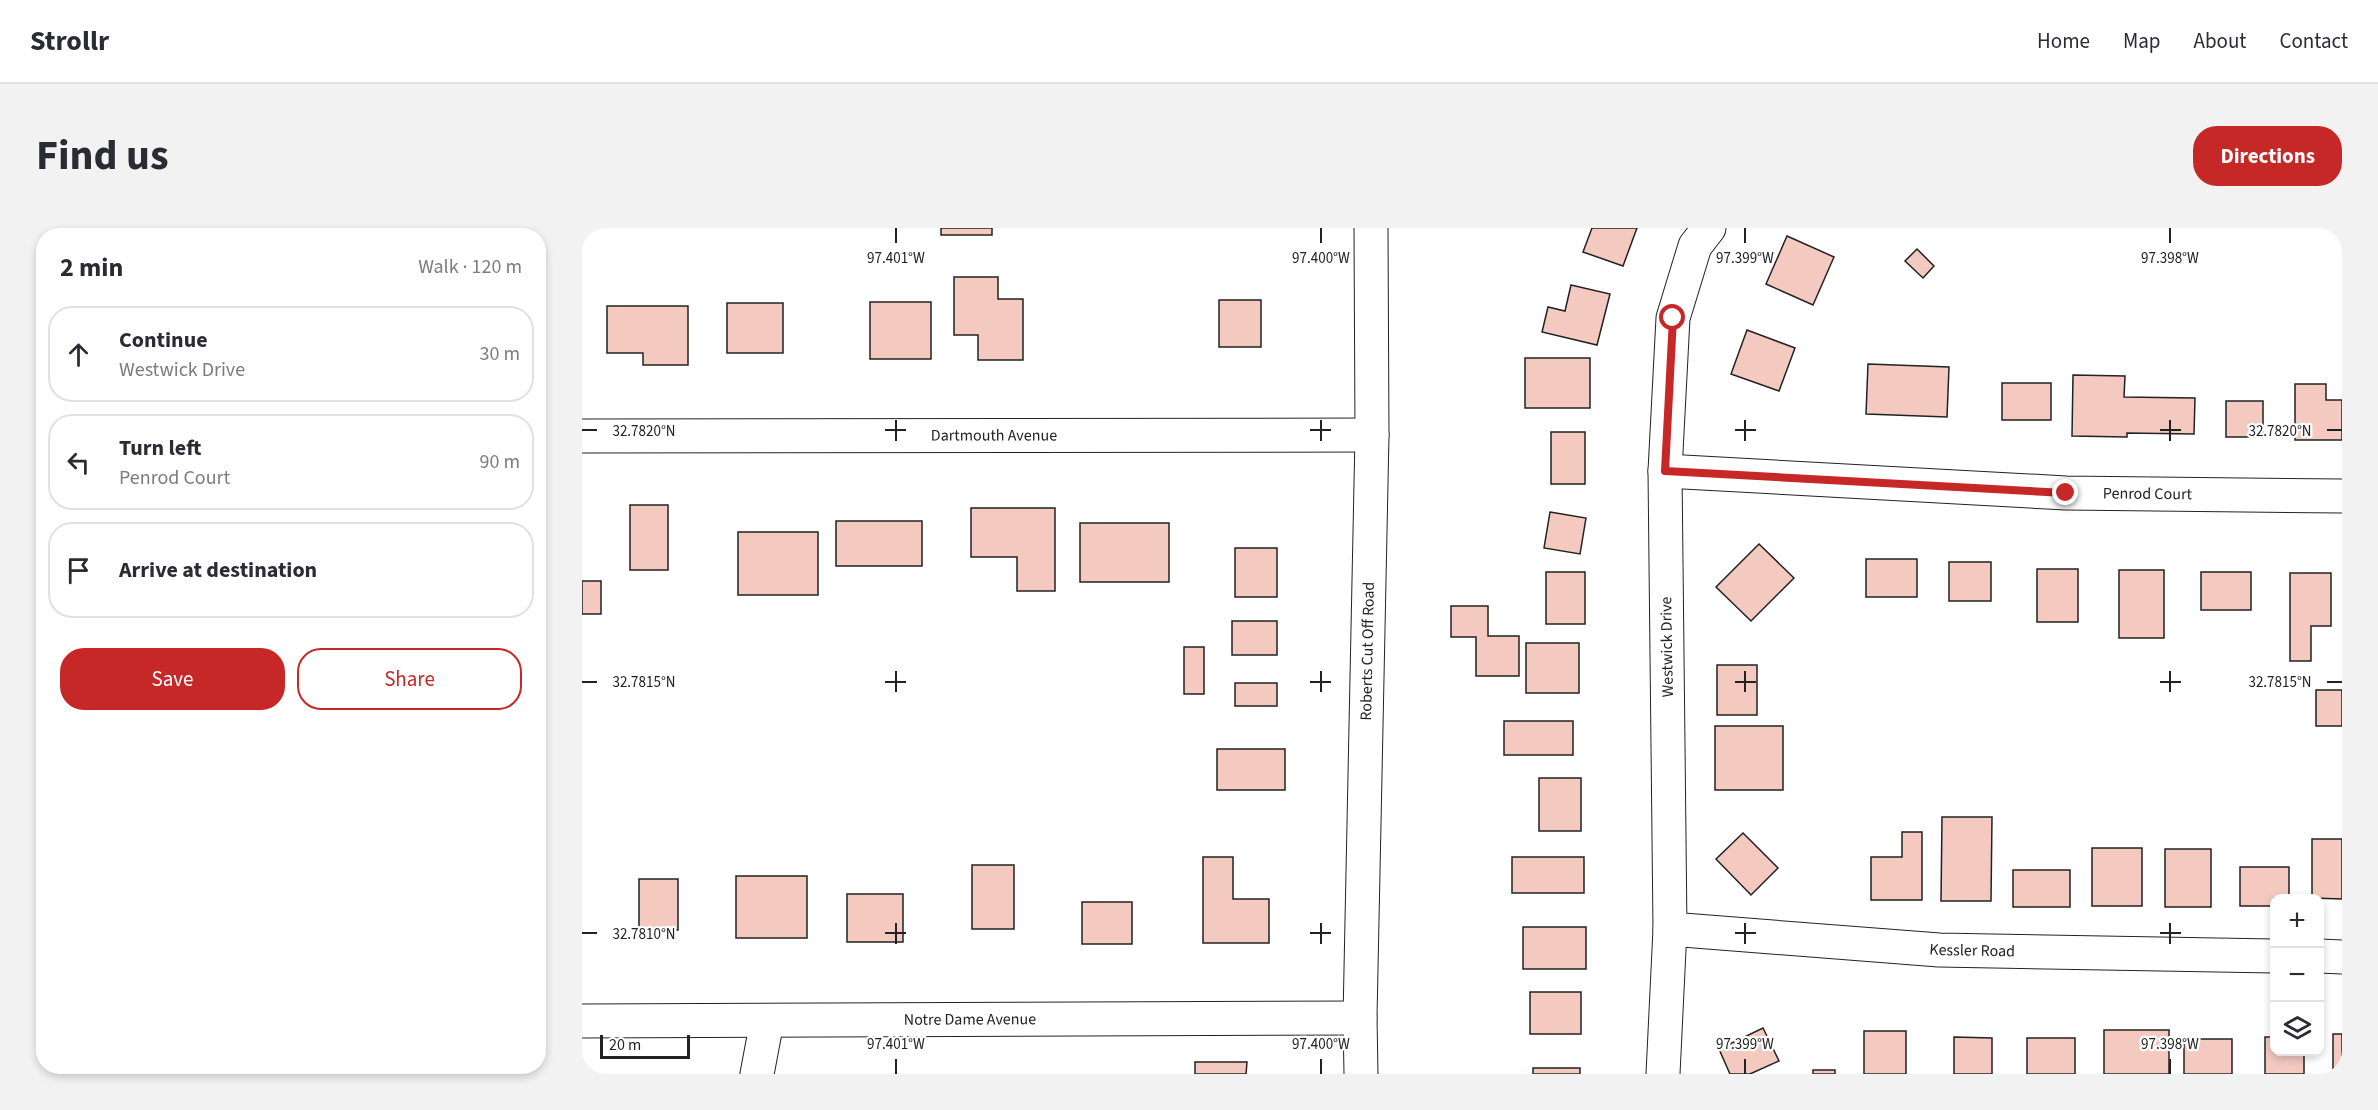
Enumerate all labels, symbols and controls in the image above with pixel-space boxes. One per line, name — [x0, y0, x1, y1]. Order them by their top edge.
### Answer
text: Strollr — [30, 21, 109, 61]
text: Home — [2037, 26, 2090, 56]
text: Map — [2123, 26, 2161, 56]
text: About — [2194, 26, 2246, 56]
text: Contact — [2279, 26, 2348, 56]
text: Find us — [36, 126, 169, 186]
button: Directions — [2193, 126, 2342, 186]
text: 97.401°W — [867, 248, 925, 269]
text: 97.400°W — [1292, 248, 1350, 269]
text: 97.399°W — [1716, 248, 1774, 269]
text: 97.398°W — [2141, 248, 2199, 269]
text: 2 min — [60, 249, 123, 286]
text: Walk · 120 m — [418, 253, 522, 281]
route start — [1659, 304, 1685, 330]
text: Continue — [119, 324, 208, 356]
icon: ahead — [62, 338, 95, 371]
text: 30 m — [480, 340, 520, 368]
text: Westwick Drive — [119, 356, 245, 384]
text: 32.7820°N — [612, 421, 676, 442]
text: 32.7820°N — [2248, 421, 2312, 442]
street label: Dartmouth Avenue — [931, 424, 1057, 447]
text: Turn left — [119, 432, 201, 464]
icon: left — [62, 446, 95, 479]
text: 90 m — [480, 448, 520, 476]
text: Penrod Court — [119, 464, 230, 492]
route end — [2052, 479, 2078, 505]
street label: Penrod Court — [2103, 482, 2193, 505]
icon: arrive — [62, 554, 95, 587]
text: Arrive at destination — [119, 554, 317, 586]
street label: Roberts Cut Off Road — [1355, 581, 1380, 721]
street label: Westwick Drive — [1655, 596, 1679, 698]
button: Save — [60, 648, 285, 710]
button: Share — [297, 648, 522, 710]
text: 32.7815°N — [612, 672, 676, 693]
text: 32.7815°N — [2248, 672, 2312, 693]
map controls — [2270, 894, 2324, 1056]
button: + — [2270, 894, 2324, 948]
text: 32.7810°N — [612, 924, 676, 945]
street label: Kessler Road — [1929, 938, 2015, 962]
button: − — [2270, 948, 2324, 1002]
button: layers — [2270, 1002, 2324, 1056]
street label: Notre Dame Avenue — [904, 1008, 1036, 1031]
scale bar — [600, 1032, 690, 1060]
text: 20 m — [609, 1034, 641, 1056]
text: 97.401°W — [867, 1034, 925, 1055]
text: 97.400°W — [1292, 1034, 1350, 1055]
text: 97.399°W — [1716, 1034, 1774, 1055]
text: 97.398°W — [2141, 1034, 2199, 1055]

